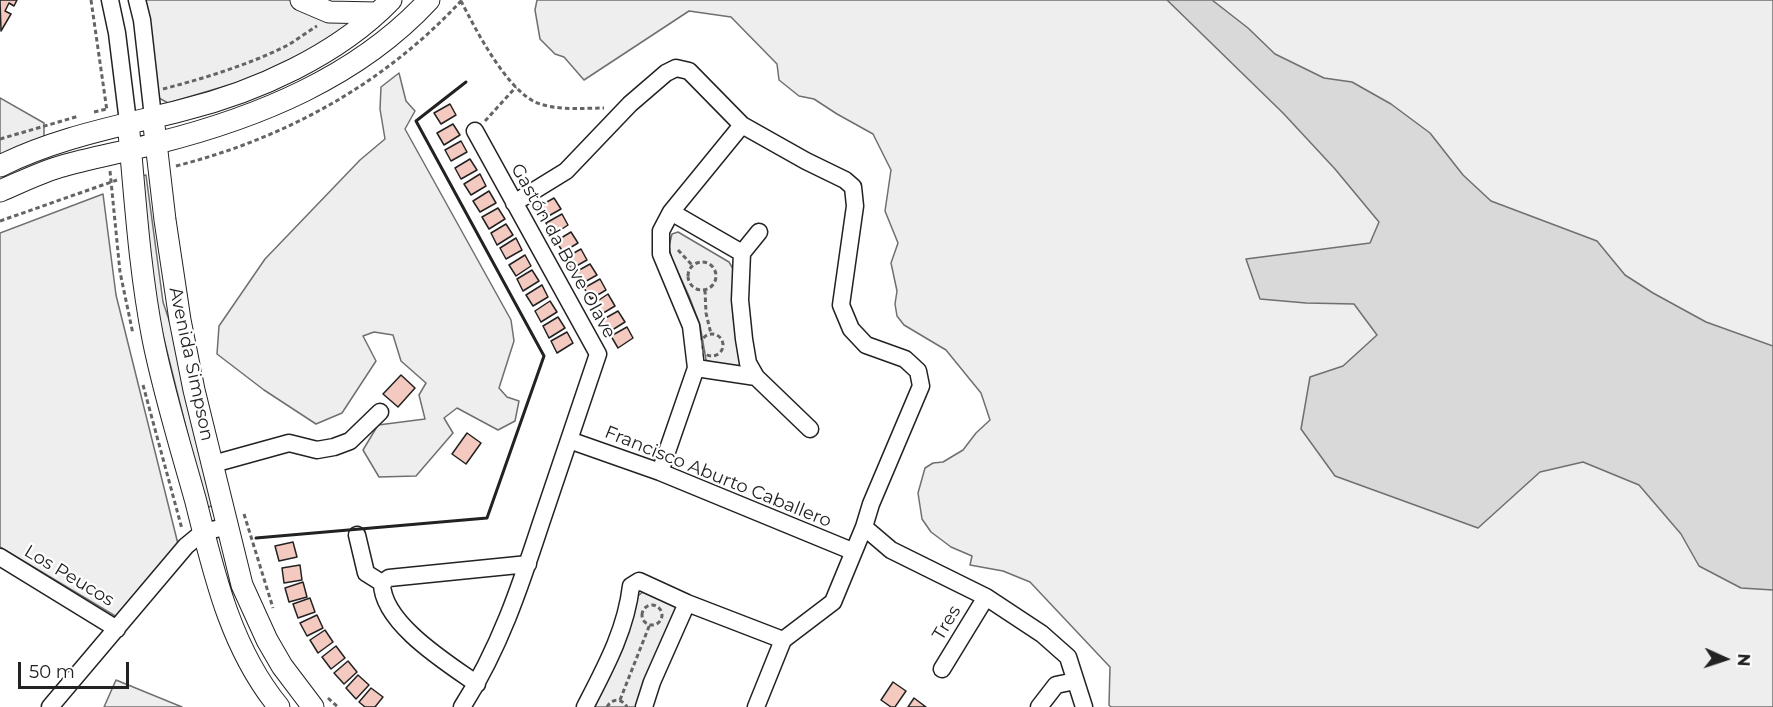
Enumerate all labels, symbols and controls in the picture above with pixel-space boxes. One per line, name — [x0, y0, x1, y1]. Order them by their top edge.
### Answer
street label: Gastón da Bove Olave — [506, 160, 620, 342]
street label: Avenida Simpson — [164, 285, 218, 443]
street label: Francisco Aburto Caballero — [601, 422, 835, 532]
street label: Los Peucos — [20, 541, 118, 611]
street label: Tres — [928, 602, 966, 644]
north arrow — [1695, 629, 1755, 689]
scale bar — [21, 650, 132, 688]
text: N — [1734, 653, 1753, 667]
text: 50 m — [29, 661, 75, 683]

